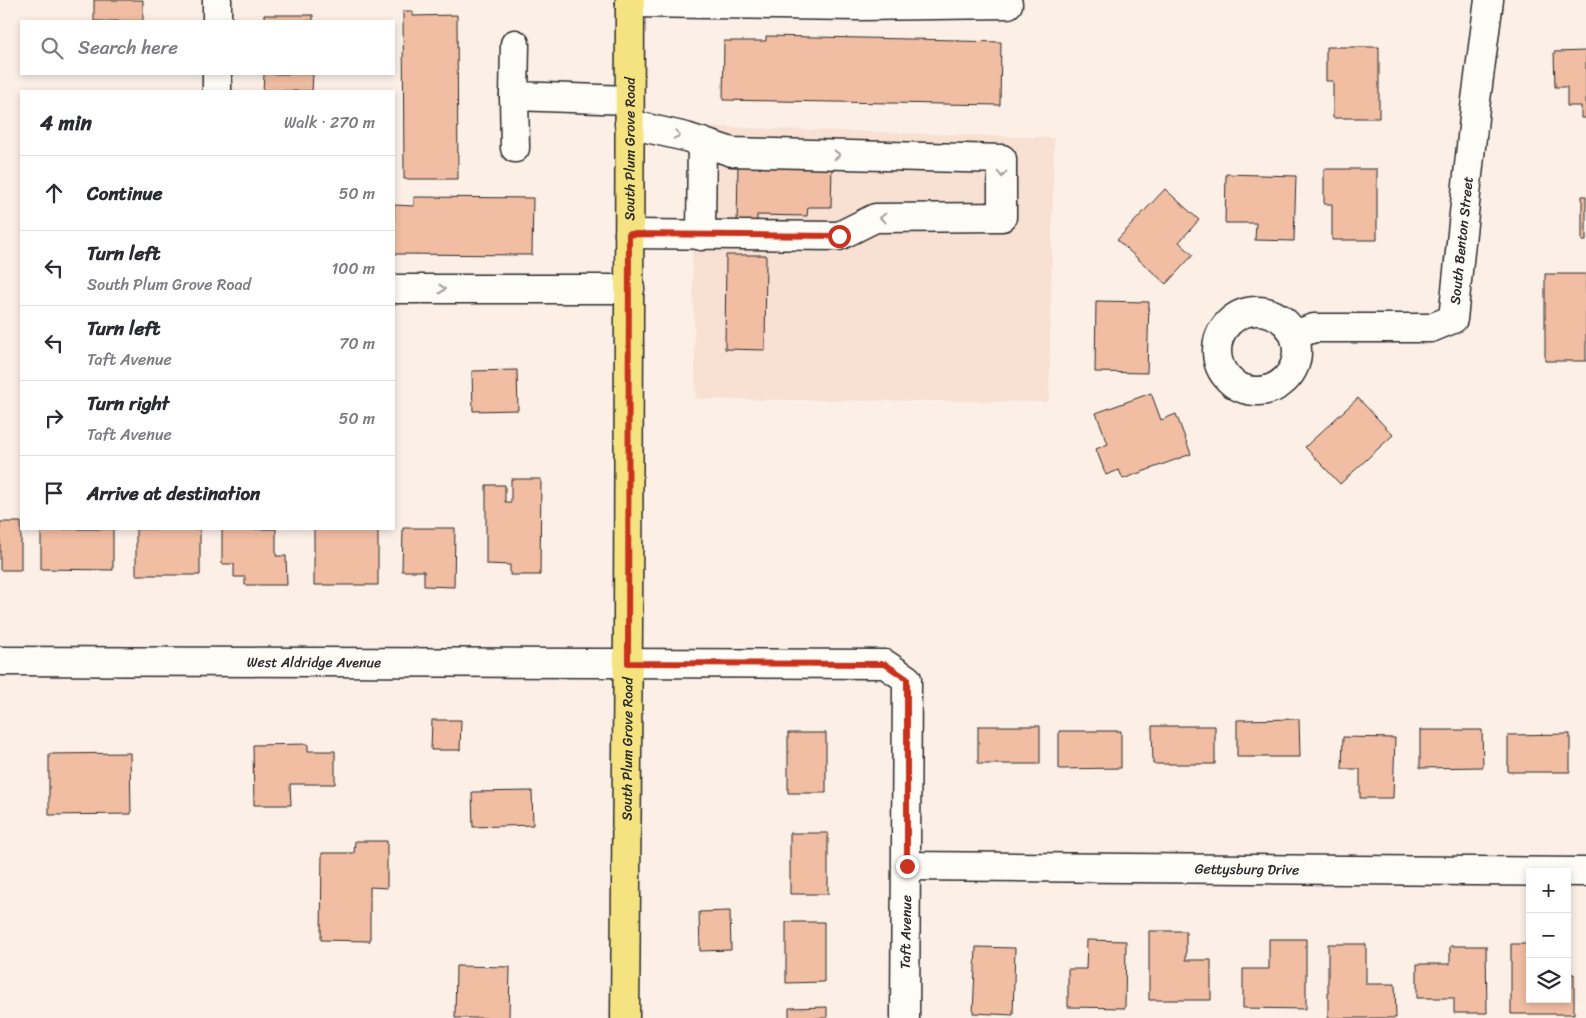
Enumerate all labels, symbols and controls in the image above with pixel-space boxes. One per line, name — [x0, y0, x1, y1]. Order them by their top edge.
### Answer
search box — [20, 20, 395, 75]
text: Search here — [78, 31, 178, 64]
icon: search — [38, 34, 66, 62]
street label: South Plum Grove Road — [617, 76, 642, 221]
text: 4 min — [40, 104, 92, 142]
text: Walk · 270 m — [284, 108, 375, 137]
one-way arrow — [672, 129, 681, 140]
one-way arrow — [833, 149, 841, 160]
one-way arrow — [997, 170, 1007, 178]
street label: South Benton Street — [1442, 175, 1480, 306]
text: Continue — [87, 177, 163, 210]
icon: ahead — [40, 179, 68, 207]
text: 50 m — [339, 179, 375, 208]
one-way arrow — [879, 213, 886, 223]
route start — [828, 225, 851, 248]
text: Turn left — [87, 237, 160, 270]
icon: left — [40, 254, 68, 282]
text: 100 m — [331, 254, 375, 283]
text: South Plum Grove Road — [87, 270, 251, 299]
one-way arrow — [439, 284, 447, 294]
text: Turn left — [87, 312, 160, 345]
icon: left — [40, 329, 68, 357]
text: 70 m — [339, 329, 375, 358]
text: Taft Avenue — [87, 345, 172, 374]
text: Turn right — [87, 387, 169, 420]
icon: right — [40, 404, 68, 432]
text: 50 m — [339, 404, 375, 433]
text: Taft Avenue — [87, 420, 172, 449]
text: Arrive at destination — [87, 477, 260, 510]
icon: arrive — [40, 479, 68, 507]
street label: West Aldridge Avenue — [247, 649, 381, 675]
street label: South Plum Grove Road — [614, 676, 640, 821]
route end — [896, 855, 919, 878]
street label: Gettysburg Drive — [1195, 856, 1299, 882]
map controls — [1526, 868, 1571, 1003]
button: + — [1526, 868, 1571, 913]
street label: Taft Avenue — [893, 895, 919, 969]
button: − — [1526, 913, 1571, 958]
button: layers — [1526, 958, 1571, 1003]

